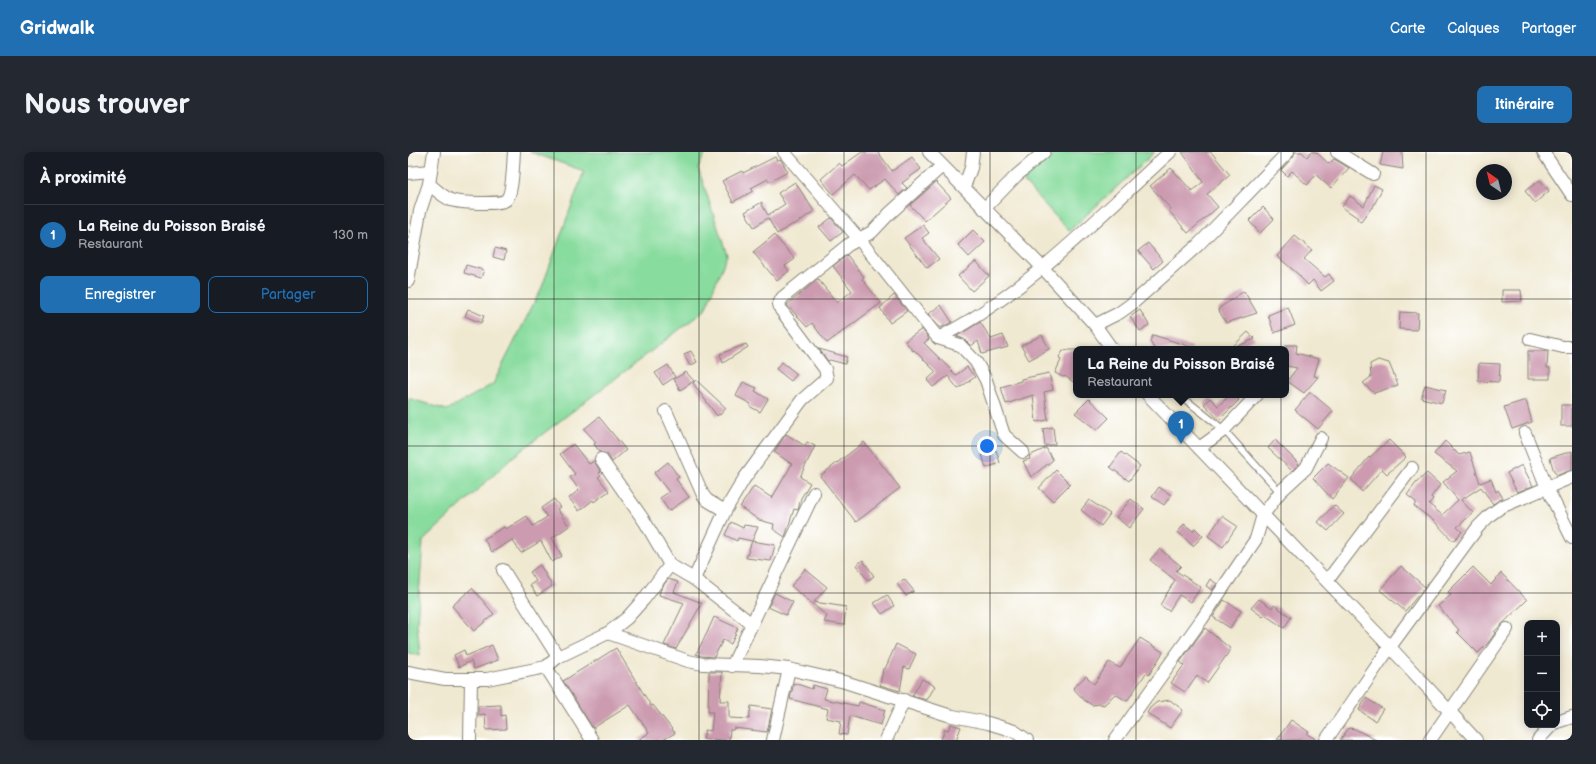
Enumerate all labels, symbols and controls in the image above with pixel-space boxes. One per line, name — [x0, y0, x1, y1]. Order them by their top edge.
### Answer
text: Gridwalk — [20, 17, 95, 40]
text: Carte — [1390, 20, 1425, 37]
text: Calques — [1447, 20, 1499, 37]
text: Partager — [1521, 20, 1576, 37]
button: Itinéraire — [1477, 86, 1572, 123]
text: Nous trouver — [24, 88, 190, 121]
north arrow — [1476, 164, 1512, 200]
text: À proximité — [40, 168, 126, 188]
text: La Reine du Poisson Braisé — [78, 217, 265, 236]
text: 1 — [50, 227, 56, 243]
text: 130 m — [333, 227, 368, 243]
text: Restaurant — [78, 236, 143, 252]
button: Enregistrer — [40, 276, 200, 313]
button: Partager — [208, 276, 368, 313]
popup — [1073, 346, 1289, 398]
text: La Reine du Poisson Braisé — [1087, 355, 1275, 374]
text: Restaurant — [1087, 374, 1152, 390]
pin: 1 — [1168, 411, 1194, 444]
your location — [977, 436, 997, 456]
map controls — [1524, 620, 1560, 728]
button: + — [1524, 620, 1560, 656]
button: − — [1524, 656, 1560, 692]
button: locate — [1524, 692, 1560, 728]

